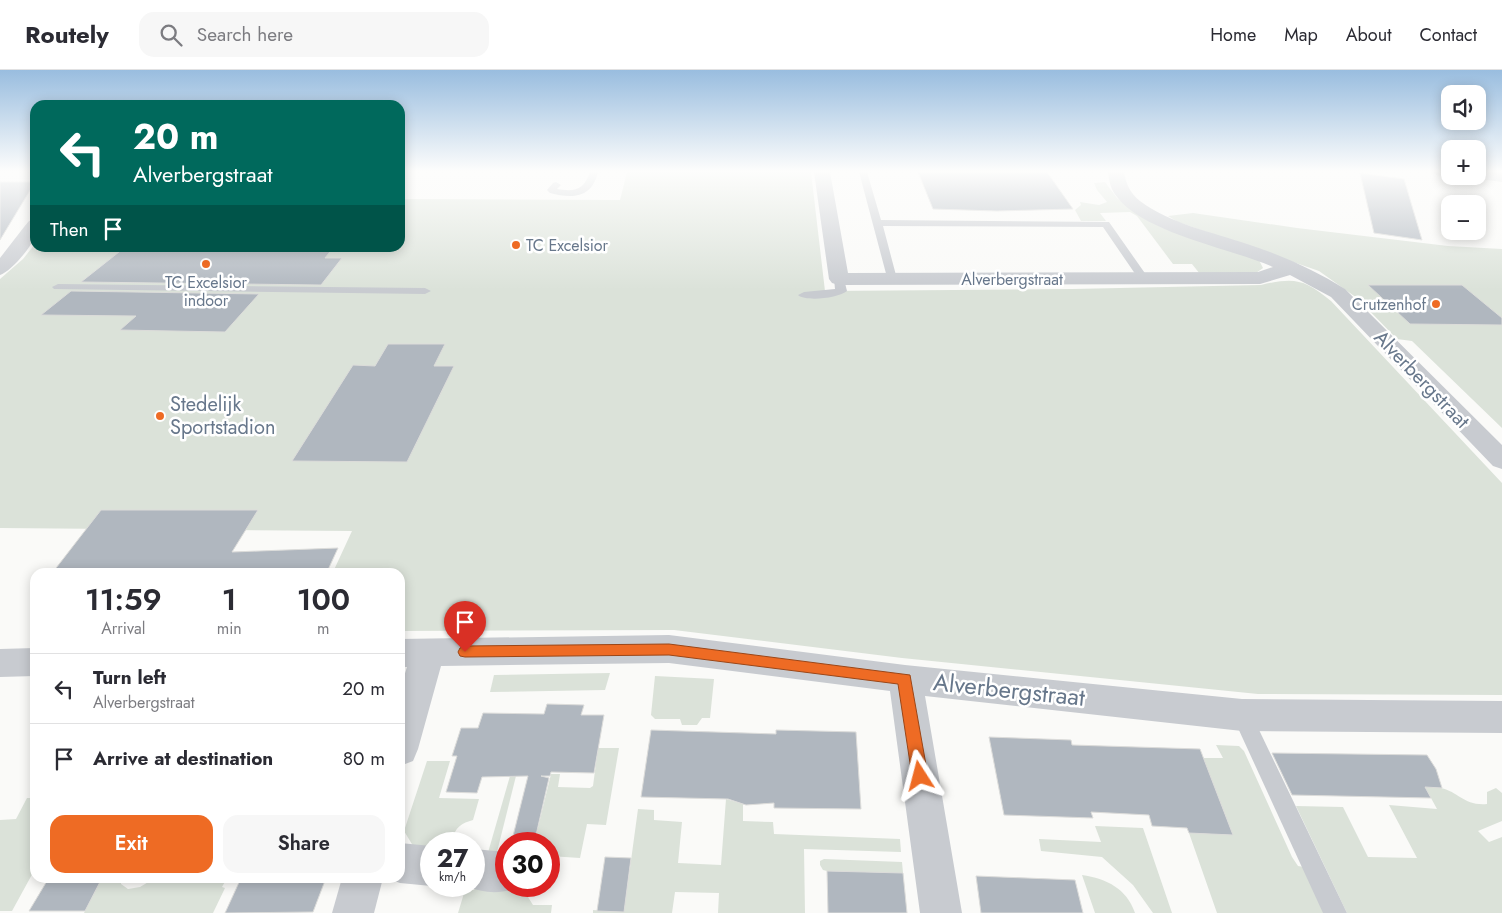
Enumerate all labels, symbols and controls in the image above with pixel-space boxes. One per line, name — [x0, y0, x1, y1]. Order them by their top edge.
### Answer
search box — [139, 12, 489, 57]
text: Routely — [25, 17, 109, 52]
icon: search — [157, 21, 185, 49]
text: Search here — [197, 21, 293, 48]
text: Home — [1210, 22, 1256, 48]
text: Map — [1284, 22, 1318, 48]
text: About — [1346, 22, 1391, 48]
text: Contact — [1419, 22, 1477, 48]
map controls — [1441, 85, 1486, 240]
button: sound — [1441, 85, 1486, 130]
text: 20 m — [133, 112, 218, 162]
icon: left — [50, 120, 115, 185]
button: + — [1441, 140, 1486, 185]
text: Alverbergstraat — [133, 158, 273, 190]
button: − — [1441, 195, 1486, 240]
icon: arrive — [99, 215, 127, 243]
text: Then — [50, 216, 89, 243]
place label: TC Excelsior — [526, 234, 609, 257]
marker: TC Excelsior — [510, 239, 522, 251]
marker: TC Excelsior indoor — [200, 258, 212, 270]
street label: Alverbergstraat — [961, 268, 1063, 291]
place label: TC Excelsior indoor — [165, 271, 248, 312]
place label: Crutzenhof — [1352, 293, 1426, 316]
marker: Crutzenhof — [1430, 298, 1442, 310]
street label: Alverbergstraat — [1367, 324, 1476, 435]
place label: Stedelijk Sportstadion — [170, 390, 275, 442]
marker: Stedelijk Sportstadion — [154, 410, 166, 422]
text: 11:59 — [85, 578, 162, 621]
text: 1 — [222, 578, 237, 621]
text: 100 — [297, 578, 350, 621]
pin — [444, 601, 486, 652]
icon: arrive — [451, 608, 479, 636]
text: Arrival — [101, 617, 145, 640]
text: min — [217, 617, 242, 640]
text: m — [317, 617, 330, 640]
text: Turn left — [93, 664, 166, 691]
street label: Alverbergstraat — [932, 664, 1087, 715]
icon: left — [50, 675, 78, 703]
text: 20 m — [342, 675, 385, 702]
text: Alverbergstraat — [93, 691, 195, 714]
icon: arrive — [50, 745, 78, 773]
text: Arrive at destination — [93, 745, 273, 772]
text: 80 m — [343, 745, 385, 772]
position arrow — [893, 749, 945, 801]
button: Exit — [50, 815, 213, 873]
button: Share — [223, 815, 385, 873]
speed limit sign: 30 — [495, 832, 560, 897]
text: 27 — [437, 840, 468, 876]
text: km/h — [439, 868, 466, 886]

